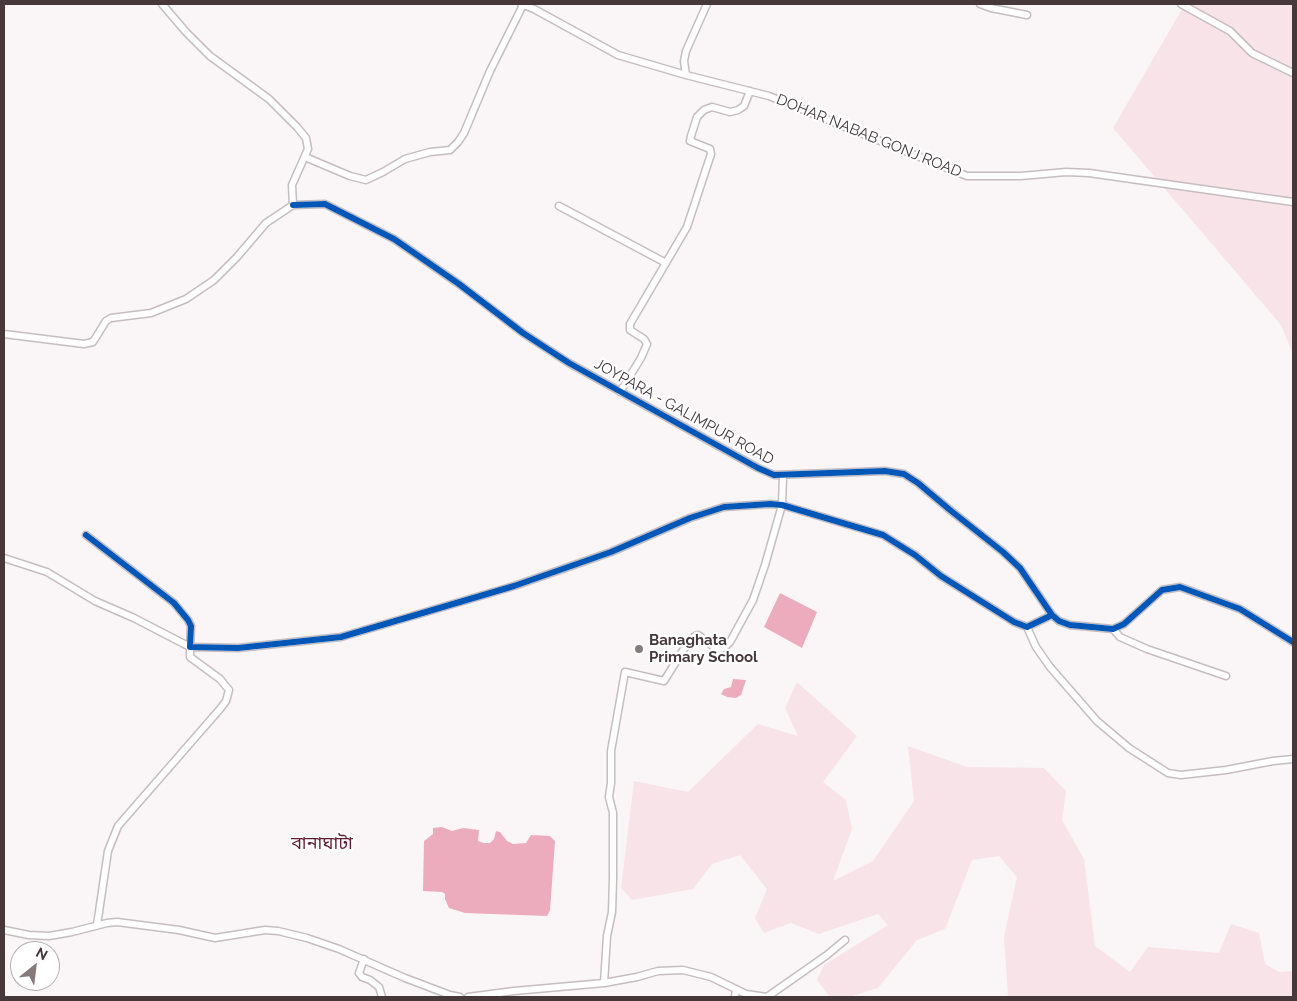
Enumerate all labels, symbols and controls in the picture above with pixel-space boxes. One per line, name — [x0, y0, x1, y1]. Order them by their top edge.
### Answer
street label: DOHAR NABAB GONJ ROAD — [774, 90, 964, 182]
street label: JOYPARA - GALIMPUR ROAD — [591, 355, 777, 469]
place label: Banaghata Primary School — [649, 631, 758, 666]
marker: Banaghata Primary School — [633, 643, 645, 655]
district label: বানাঘাটা — [291, 833, 353, 855]
north arrow — [10, 941, 60, 991]
text: N — [33, 944, 50, 963]

